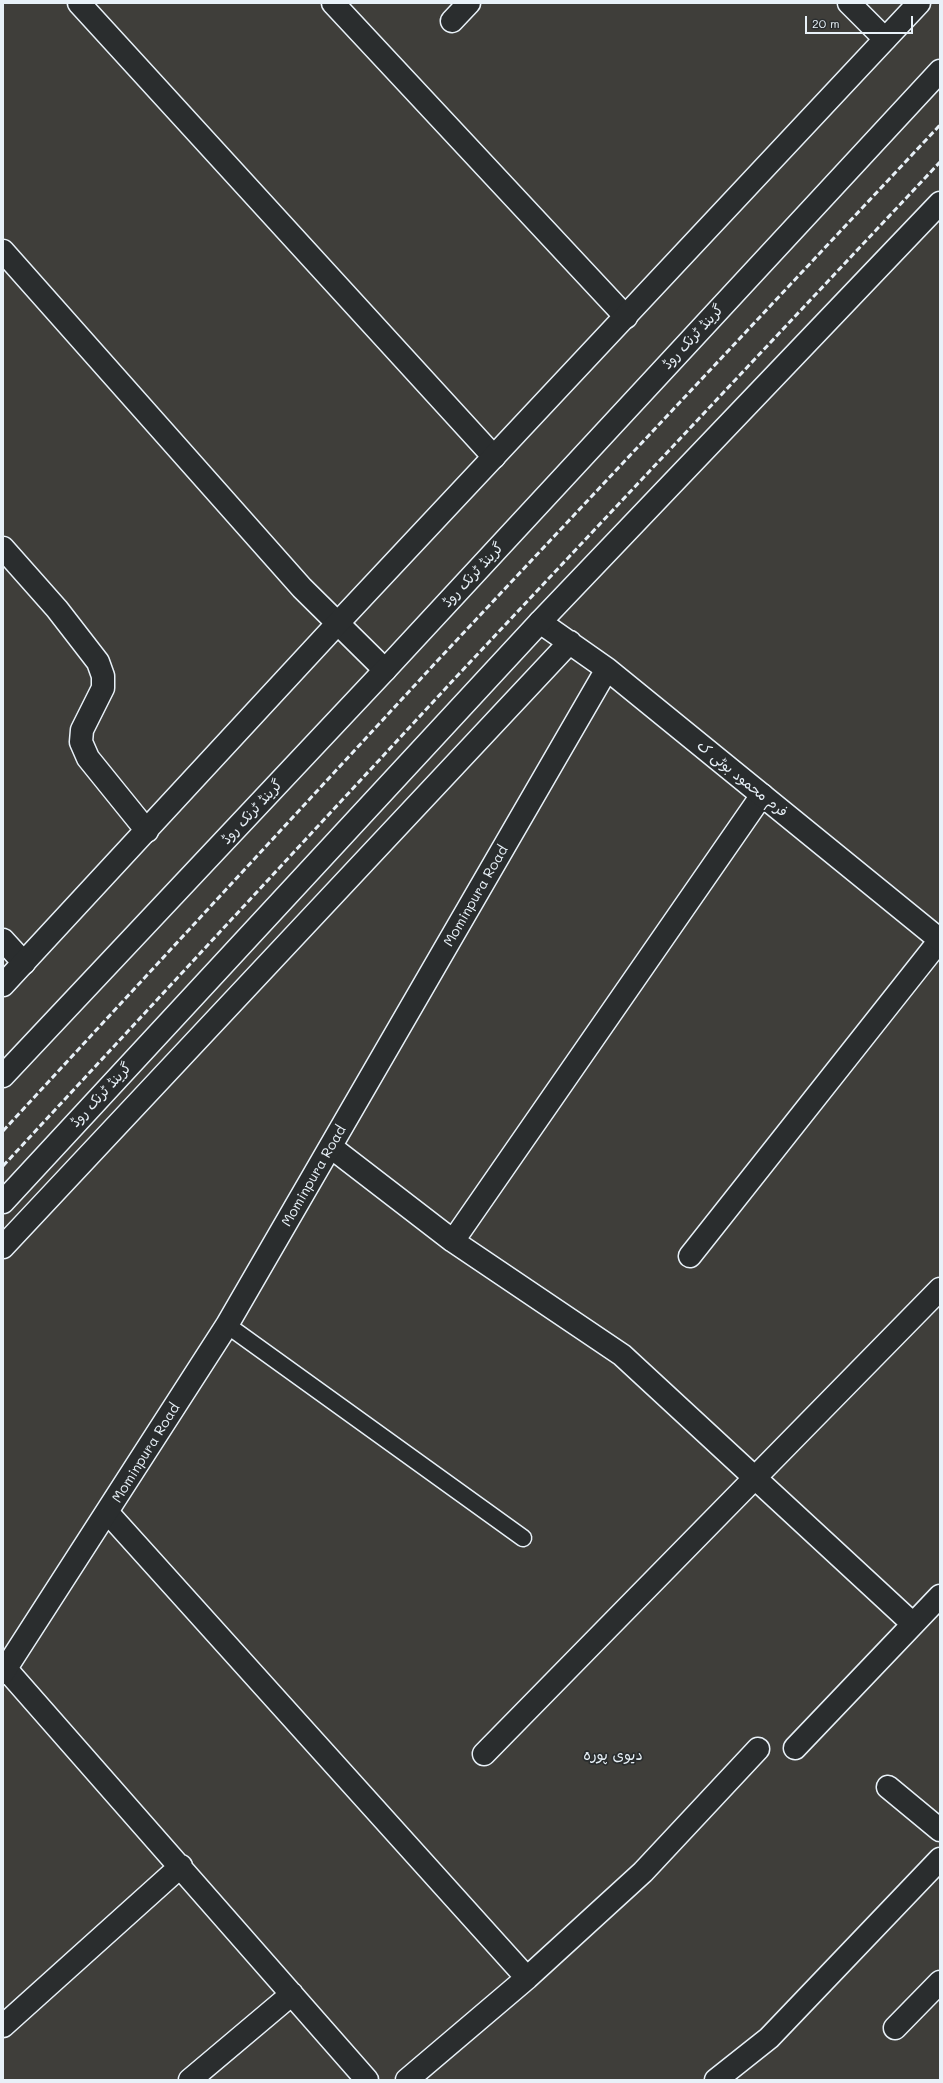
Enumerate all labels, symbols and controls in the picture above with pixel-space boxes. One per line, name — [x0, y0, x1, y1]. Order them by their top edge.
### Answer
scale bar — [807, 8, 915, 34]
text: 20 m — [812, 15, 840, 31]
street label: گرینڈ ٹرنک روڈ — [659, 301, 727, 373]
street label: گرینڈ ٹرنک روڈ — [439, 539, 507, 611]
street label: فرم محمود بوٹی ک — [693, 737, 791, 821]
street label: گرینڈ ٹرنک روڈ — [218, 776, 286, 848]
street label: Mominpura Road — [440, 842, 512, 950]
street label: گرینڈ ٹرنک روڈ — [67, 1059, 135, 1131]
street label: Mominpura Road — [278, 1122, 350, 1230]
street label: Mominpura Road — [109, 1400, 183, 1506]
district label: دیوی پورہ — [583, 1746, 643, 1764]

